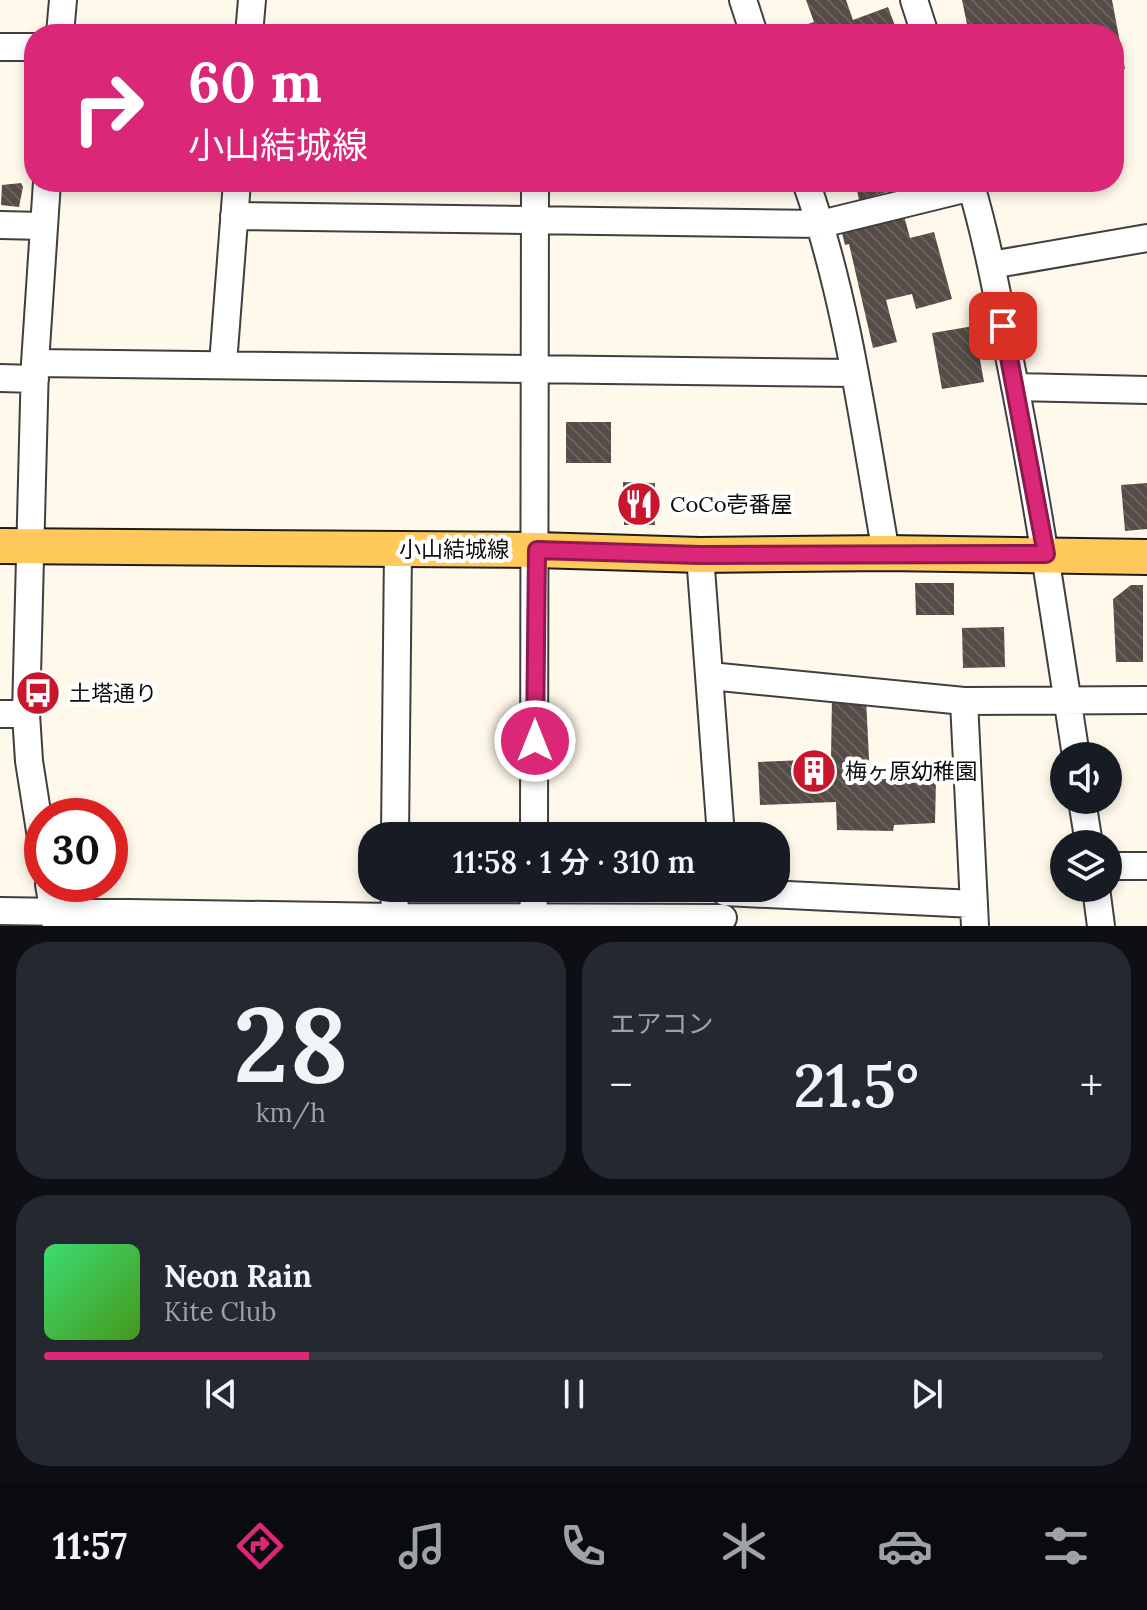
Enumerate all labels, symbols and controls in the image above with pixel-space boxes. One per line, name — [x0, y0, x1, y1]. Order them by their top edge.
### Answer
text: 60 m — [188, 46, 322, 117]
icon: right — [56, 56, 160, 160]
text: 小山結城線 — [188, 122, 368, 168]
pin — [969, 292, 1037, 360]
icon: arrive — [981, 304, 1025, 348]
restaurant icon: CoCo壱番屋 — [615, 480, 663, 528]
place label: CoCo壱番屋 — [670, 490, 793, 518]
street label: 小山結城線 — [399, 535, 509, 563]
bus stop icon: 土塔通り — [14, 669, 62, 717]
place label: 土塔通り — [69, 679, 157, 707]
position arrow — [493, 699, 577, 783]
map controls — [1050, 742, 1122, 902]
button: sound — [1050, 742, 1122, 814]
building icon: 梅ヶ原幼稚園 — [790, 747, 838, 795]
place label: 梅ヶ原幼稚園 — [845, 757, 977, 785]
speed limit sign: 30 — [24, 798, 128, 902]
button: layers — [1050, 830, 1122, 902]
text: 11:58 · 1 分 · 310 m — [453, 843, 695, 881]
text: 28 — [233, 977, 348, 1110]
text: エアコン — [610, 1007, 714, 1040]
text: 21.5° — [793, 1047, 919, 1123]
text: − — [610, 1057, 633, 1113]
text: + — [1080, 1057, 1103, 1113]
text: km/h — [256, 1096, 326, 1129]
text: Neon Rain — [164, 1257, 312, 1295]
text: Kite Club — [164, 1295, 276, 1328]
icon: previous — [199, 1372, 243, 1416]
icon: pause — [552, 1372, 596, 1416]
icon: next — [905, 1372, 949, 1416]
icon: directions — [232, 1518, 288, 1574]
icon: music — [394, 1518, 450, 1574]
icon: phone — [555, 1518, 611, 1574]
icon: climate — [716, 1518, 772, 1574]
icon: car — [877, 1518, 933, 1574]
icon: filters — [1038, 1518, 1094, 1574]
text: 11:57 — [53, 1523, 127, 1569]

